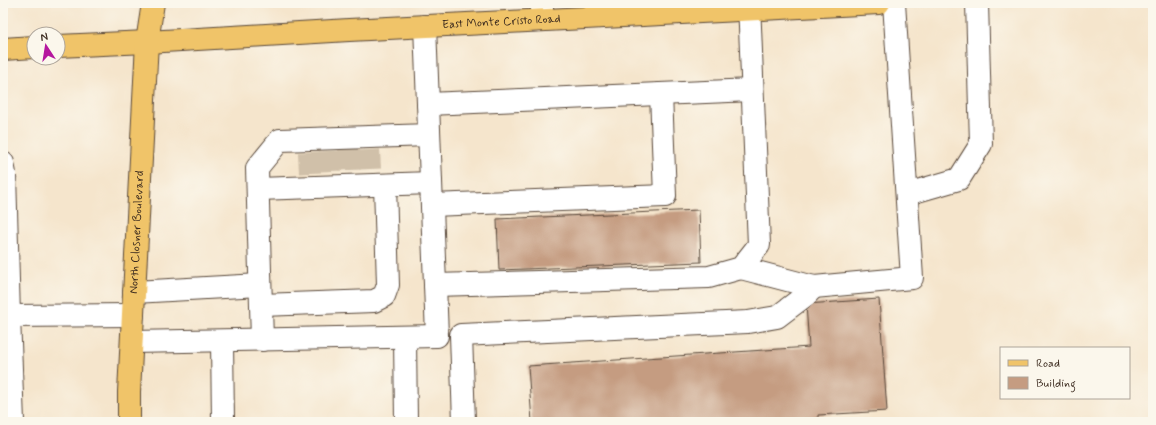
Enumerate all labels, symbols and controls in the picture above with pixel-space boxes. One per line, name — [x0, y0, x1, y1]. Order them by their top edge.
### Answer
street label: East Monte Cristo Road — [442, 11, 561, 33]
north arrow — [26, 26, 66, 66]
text: N — [39, 30, 49, 45]
street label: North Closner Boulevard — [126, 170, 148, 294]
legend — [1000, 347, 1130, 399]
text: Road — [1036, 356, 1060, 372]
text: Building — [1036, 376, 1076, 393]

